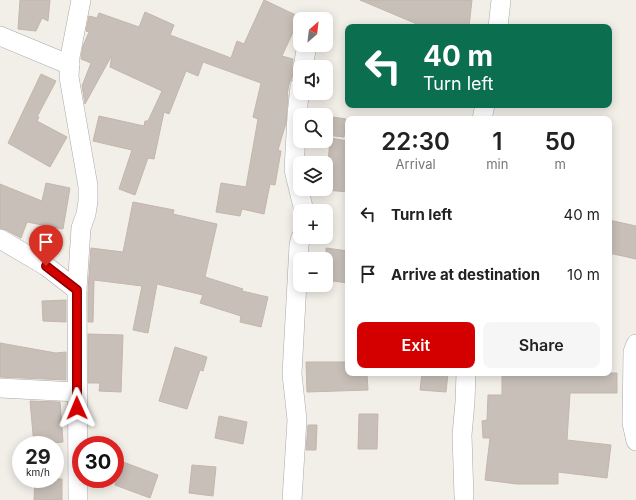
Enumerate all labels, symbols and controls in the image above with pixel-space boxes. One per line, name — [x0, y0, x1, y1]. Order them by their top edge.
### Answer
north arrow — [293, 12, 333, 52]
map controls — [293, 12, 333, 292]
text: 40 m — [423, 39, 493, 73]
icon: left — [357, 40, 409, 92]
button: sound — [293, 60, 333, 100]
text: Turn left — [423, 73, 493, 94]
button: search — [293, 108, 333, 148]
text: 22:30 — [381, 127, 450, 156]
text: 1 — [492, 127, 502, 156]
text: 50 — [545, 127, 576, 156]
button: layers — [293, 156, 333, 196]
text: Arrival — [396, 156, 436, 172]
text: min — [486, 156, 508, 172]
text: m — [555, 156, 566, 172]
icon: left — [357, 203, 379, 225]
button: + — [293, 204, 333, 244]
text: Turn left — [391, 205, 452, 224]
text: 40 m — [563, 205, 600, 224]
pin — [29, 225, 63, 266]
icon: arrive — [35, 231, 57, 253]
button: − — [293, 252, 333, 292]
icon: arrive — [357, 263, 379, 285]
text: Arrive at destination — [391, 265, 540, 284]
text: 10 m — [567, 265, 600, 284]
button: Exit — [357, 322, 475, 368]
button: Share — [483, 322, 600, 368]
position arrow — [56, 387, 98, 429]
speed limit sign: 30 — [72, 436, 124, 488]
text: 29 — [25, 445, 51, 469]
text: km/h — [26, 466, 50, 478]

